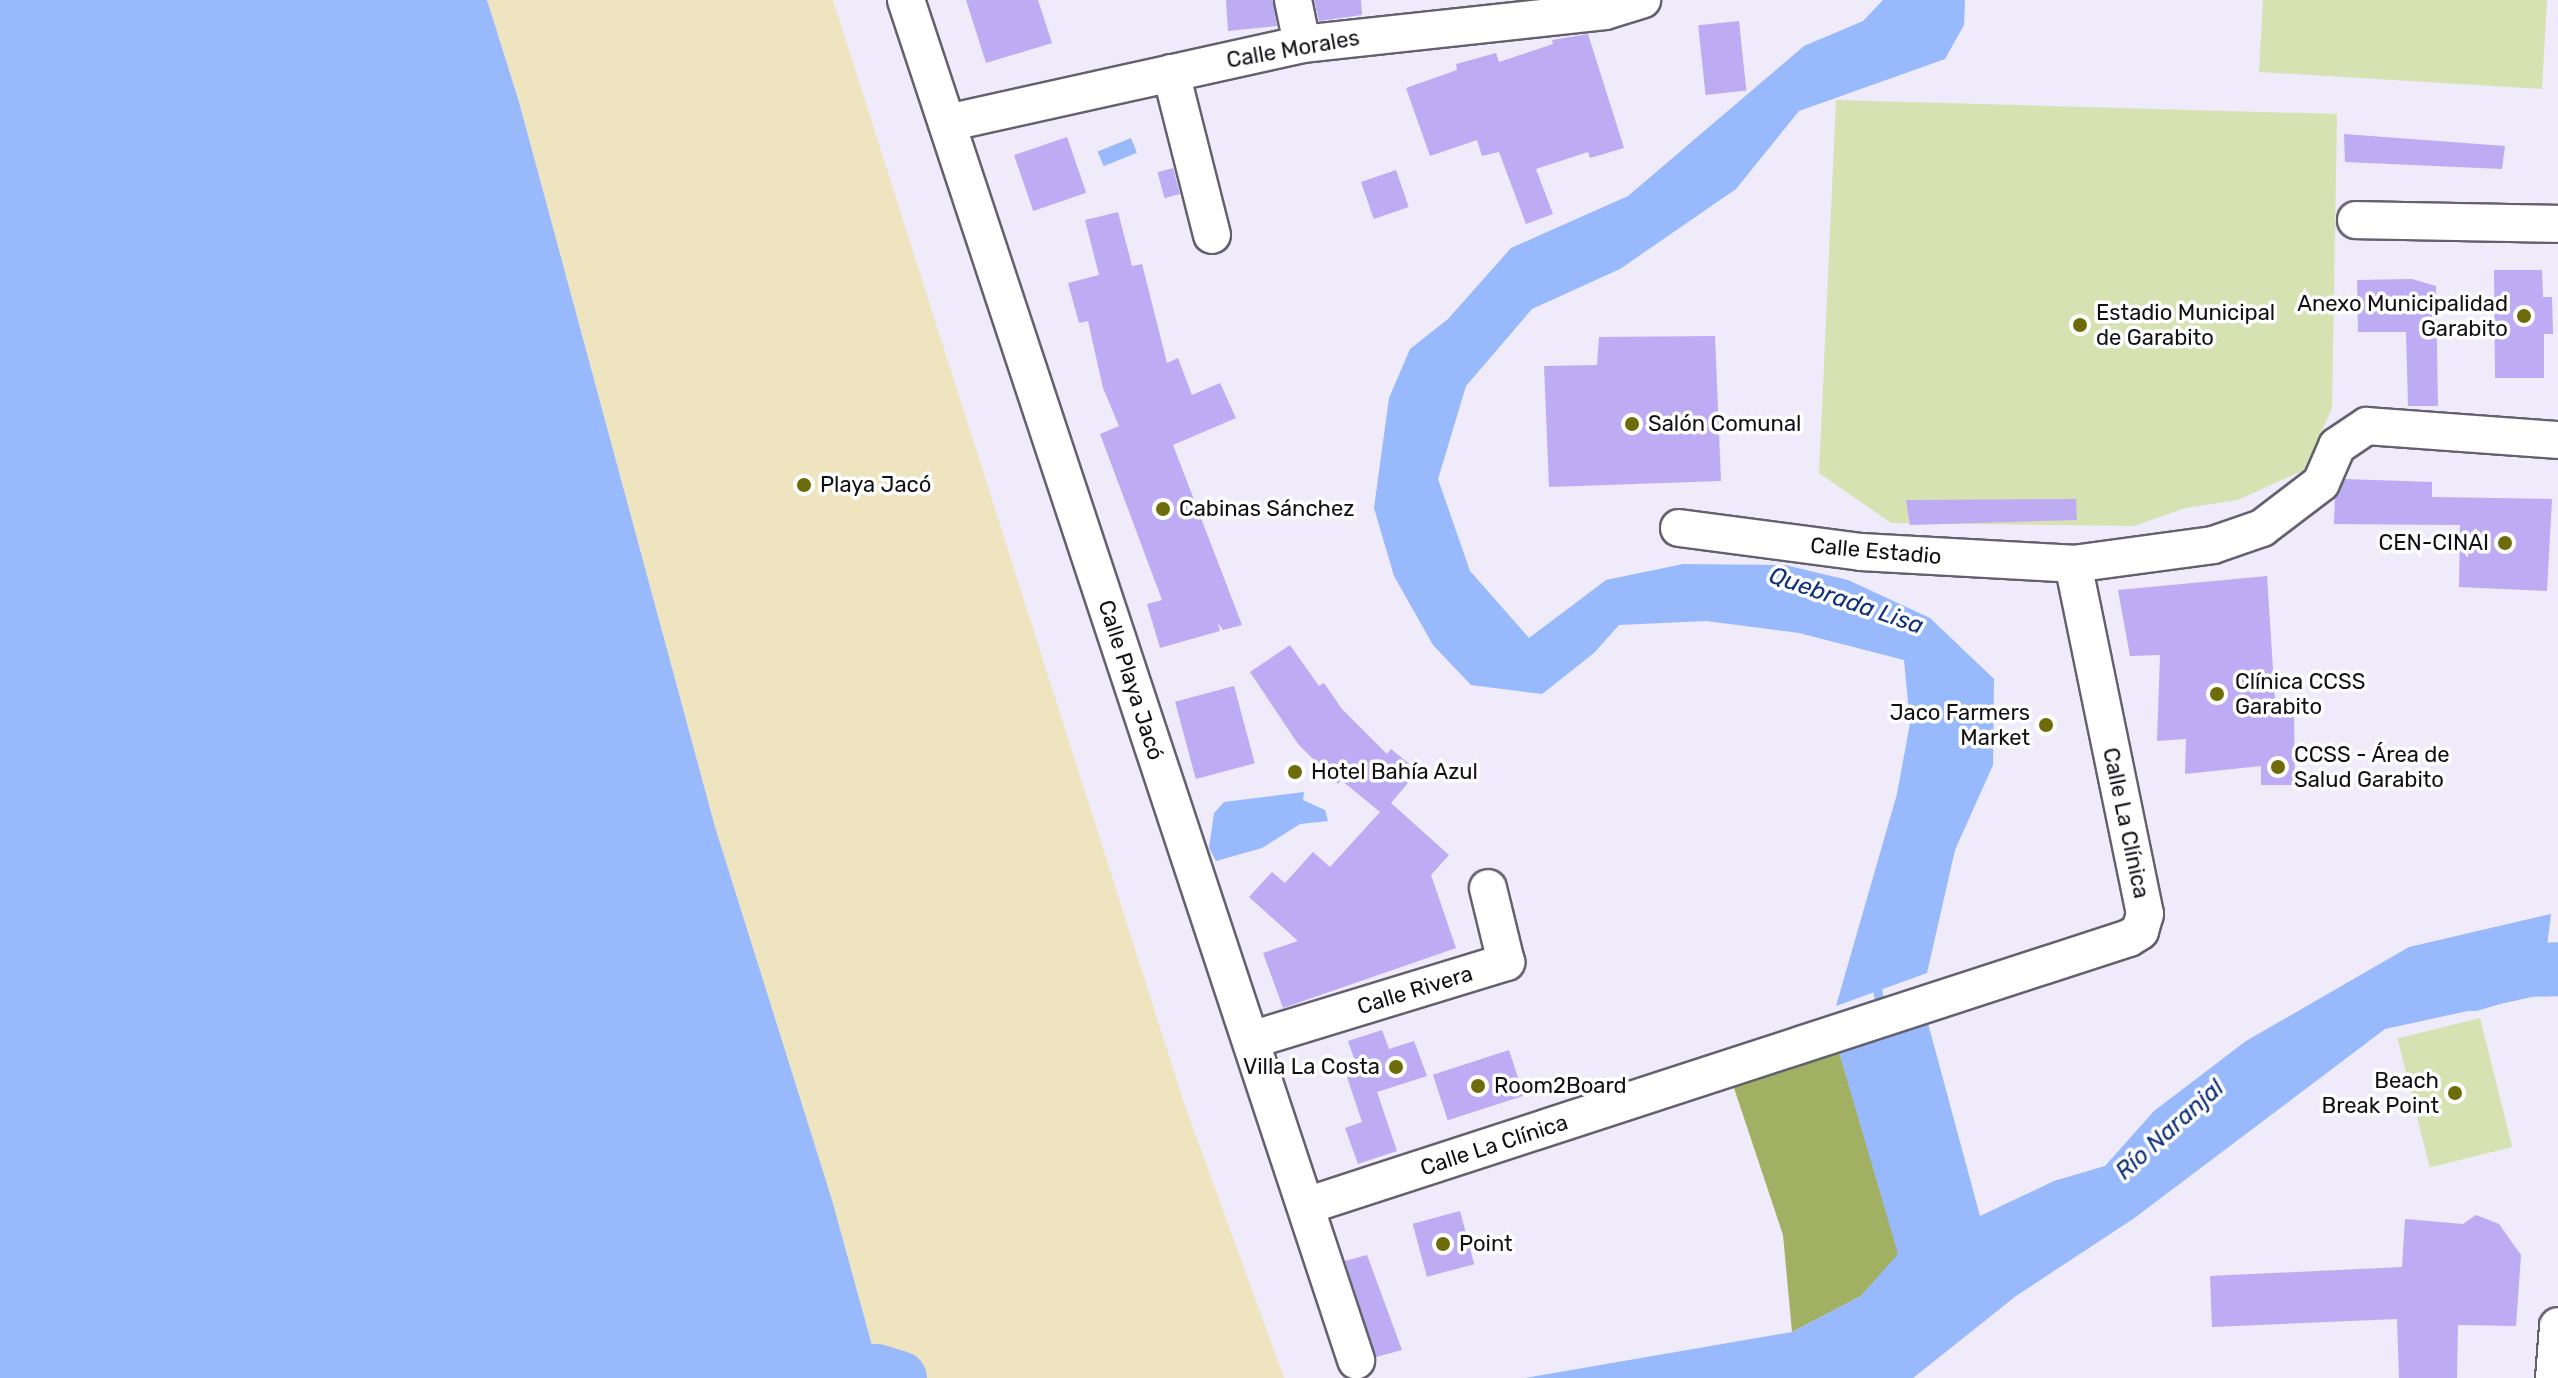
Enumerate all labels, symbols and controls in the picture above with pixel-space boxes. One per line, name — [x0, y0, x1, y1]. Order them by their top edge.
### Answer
street label: Calle Morales — [1224, 24, 1362, 74]
place label: Anexo Municipalidad Garabito — [2297, 290, 2508, 342]
place label: Estadio Municipal de Garabito — [2096, 299, 2275, 350]
marker: Anexo Municipalidad Garabito — [2515, 307, 2533, 325]
marker: Estadio Municipal de Garabito — [2071, 316, 2089, 334]
place label: Salón Comunal — [1648, 411, 1801, 437]
marker: Salón Comunal — [1623, 415, 1641, 433]
place label: Playa Jacó — [820, 472, 931, 498]
marker: Playa Jacó — [795, 476, 813, 494]
place label: Cabinas Sánchez — [1179, 496, 1354, 522]
marker: Cabinas Sánchez — [1154, 500, 1172, 518]
place label: CEN-CINAI — [2379, 530, 2489, 556]
street label: Calle Estadio — [1809, 532, 1943, 570]
marker: CEN-CINAI — [2496, 534, 2514, 552]
water label: Quebrada Lisa — [1765, 561, 1927, 641]
street label: Calle Playa Jacó — [1093, 597, 1169, 763]
place label: Clínica CCSS Garabito — [2235, 668, 2365, 720]
marker: Clínica CCSS Garabito — [2206, 683, 2228, 705]
place label: Jaco Farmers Market — [1890, 699, 2030, 750]
marker: Jaco Farmers Market — [2037, 716, 2055, 734]
place label: CCSS - Área de Salud Garabito — [2294, 741, 2450, 792]
street label: Calle La Clínica — [2097, 745, 2155, 901]
marker: CCSS - Área de Salud Garabito — [2269, 758, 2287, 776]
place label: Hotel Bahía Azul — [1311, 759, 1479, 785]
marker: Hotel Bahía Azul — [1286, 763, 1304, 781]
street label: Calle Rivera — [1354, 960, 1476, 1020]
place label: Villa La Costa — [1243, 1054, 1380, 1080]
marker: Villa La Costa — [1387, 1058, 1405, 1076]
place label: Beach Break Point — [2321, 1067, 2439, 1118]
place label: Room2Board — [1494, 1073, 1627, 1099]
water label: Río Naranjal — [2110, 1074, 2230, 1186]
marker: Room2Board — [1469, 1077, 1487, 1095]
marker: Beach Break Point — [2446, 1084, 2464, 1102]
street label: Calle La Clínica — [1417, 1109, 1571, 1181]
place label: Point — [1459, 1231, 1513, 1257]
marker: Point — [1434, 1235, 1452, 1253]

